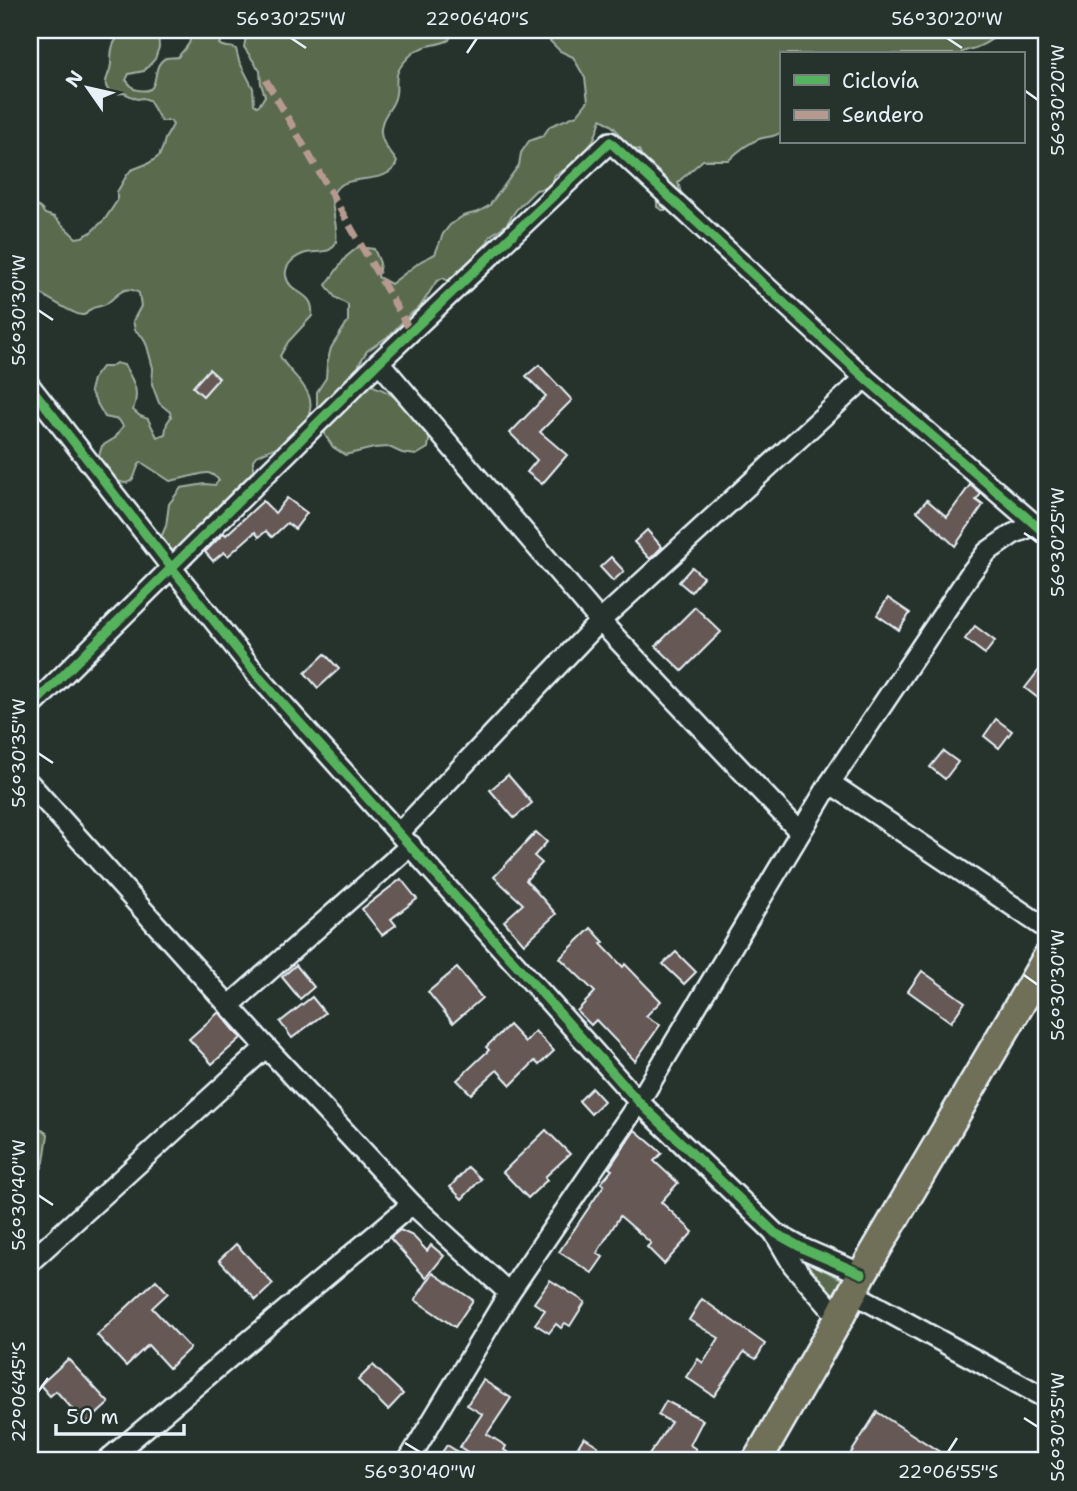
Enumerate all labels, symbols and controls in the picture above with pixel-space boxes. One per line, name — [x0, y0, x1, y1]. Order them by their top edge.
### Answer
text: 56°30'25"W — [236, 7, 346, 31]
text: 22°06'40"S — [425, 7, 529, 31]
text: 56°30'20"W — [891, 7, 1003, 31]
text: 56°30'20"W — [1046, 44, 1070, 156]
north arrow — [52, 52, 122, 122]
legend — [780, 52, 1024, 144]
text: N — [60, 66, 89, 92]
text: Ciclovía — [842, 67, 919, 95]
text: Sendero — [842, 101, 924, 129]
text: 56°30'30"W — [7, 254, 31, 366]
text: 56°30'25"W — [1046, 487, 1070, 597]
text: 56°30'35"W — [7, 698, 31, 808]
text: 56°30'30"W — [1046, 929, 1070, 1041]
text: 56°30'40"W — [7, 1139, 31, 1251]
text: 22°06'45"S — [7, 1341, 31, 1443]
text: 56°30'35"W — [1046, 1372, 1070, 1482]
scale bar — [56, 1393, 184, 1437]
text: 50 m — [66, 1403, 119, 1431]
text: 56°30'40"W — [364, 1460, 476, 1484]
text: 22°06'55"S — [898, 1460, 998, 1484]

